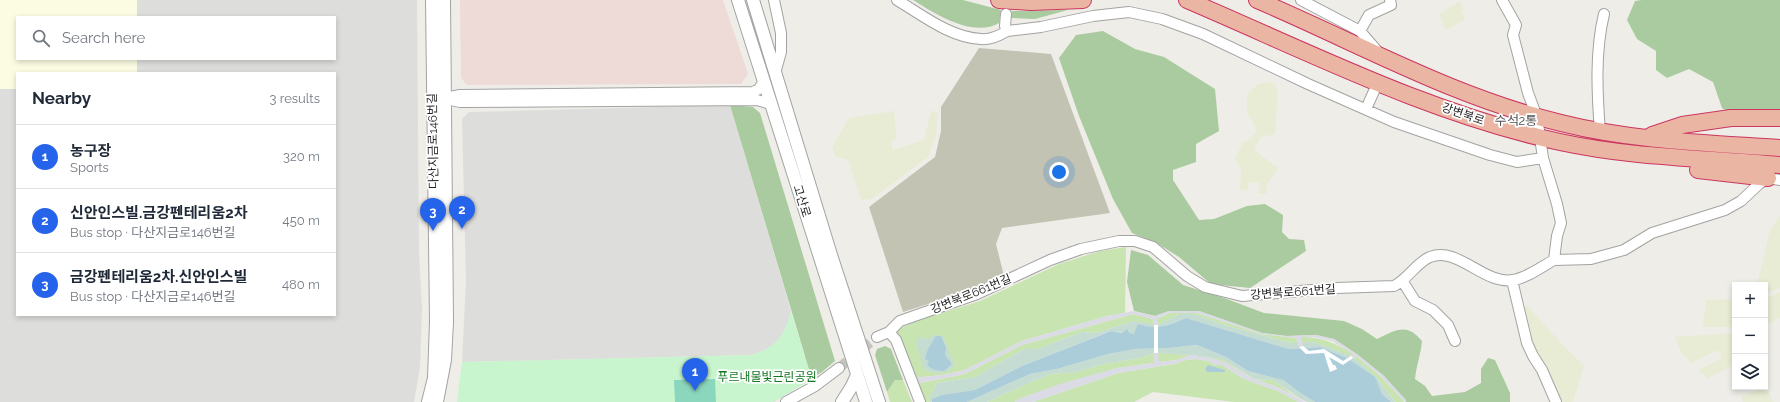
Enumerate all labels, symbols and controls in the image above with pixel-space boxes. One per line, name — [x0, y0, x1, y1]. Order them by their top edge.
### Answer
search box — [16, 16, 336, 60]
icon: search — [30, 27, 52, 49]
text: Search here — [62, 29, 145, 47]
text: Nearby — [32, 88, 91, 108]
text: 3 results — [270, 91, 320, 106]
street label: 다산지금로146번길 — [425, 93, 441, 189]
street label: 강변북로 — [1440, 100, 1486, 128]
district label: 수석2통 — [1495, 113, 1537, 128]
text: 농구장 — [70, 142, 111, 160]
text: 1 — [42, 149, 48, 164]
text: 320 m — [283, 149, 320, 164]
text: Sports — [70, 160, 109, 175]
your location — [1049, 162, 1069, 182]
street label: 고산로 — [790, 183, 814, 219]
pin: 2 — [449, 196, 475, 229]
pin: 3 — [420, 198, 446, 231]
text: 신안인스빌.금강펜테리움2차 — [70, 204, 247, 222]
text: 2 — [41, 213, 49, 228]
text: 450 m — [283, 213, 320, 228]
text: Bus stop · 다산지금로146번길 — [70, 225, 236, 240]
text: 금강펜테리움2차.신안인스빌 — [70, 268, 247, 286]
street label: 강변북로661번길 — [929, 271, 1013, 317]
text: 3 — [41, 277, 49, 292]
text: 480 m — [282, 277, 320, 292]
street label: 강변북로661번길 — [1250, 282, 1336, 302]
map controls — [1732, 282, 1768, 390]
button: + — [1732, 282, 1768, 318]
text: Bus stop · 다산지금로146번길 — [70, 289, 236, 304]
button: − — [1732, 318, 1768, 354]
button: layers — [1732, 354, 1768, 390]
pin: 1 — [682, 358, 708, 391]
park label: 푸르내물빛근린공원 — [717, 370, 817, 384]

